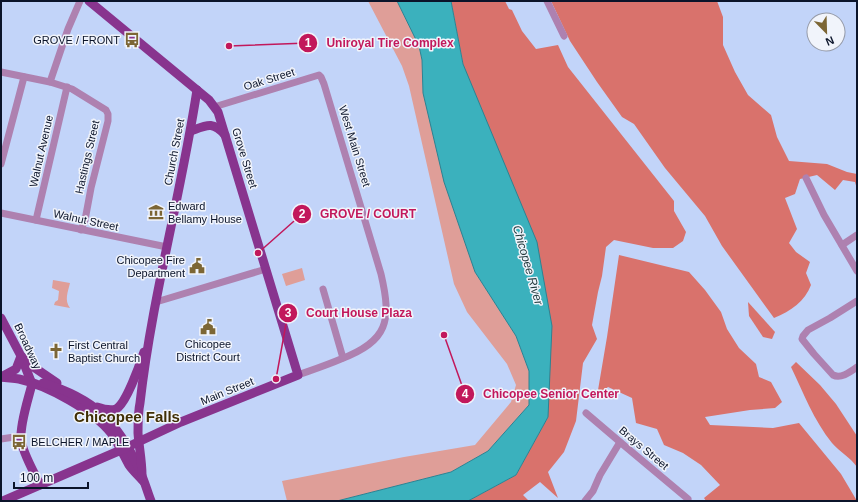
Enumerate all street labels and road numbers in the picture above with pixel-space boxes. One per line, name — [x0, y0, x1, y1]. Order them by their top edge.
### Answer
street label: Oak Street — [242, 66, 296, 92]
street label: West Main Street — [337, 104, 373, 188]
street label: Walnut Avenue — [27, 114, 55, 188]
street label: Church Street — [162, 118, 186, 186]
street label: Hastings Street — [73, 119, 101, 195]
street label: Grove Street — [230, 126, 260, 190]
street label: Walnut Street — [52, 207, 120, 233]
street label: Broadway — [12, 321, 44, 371]
street label: Main Street — [199, 375, 255, 407]
street label: Brays Street — [617, 424, 671, 472]

